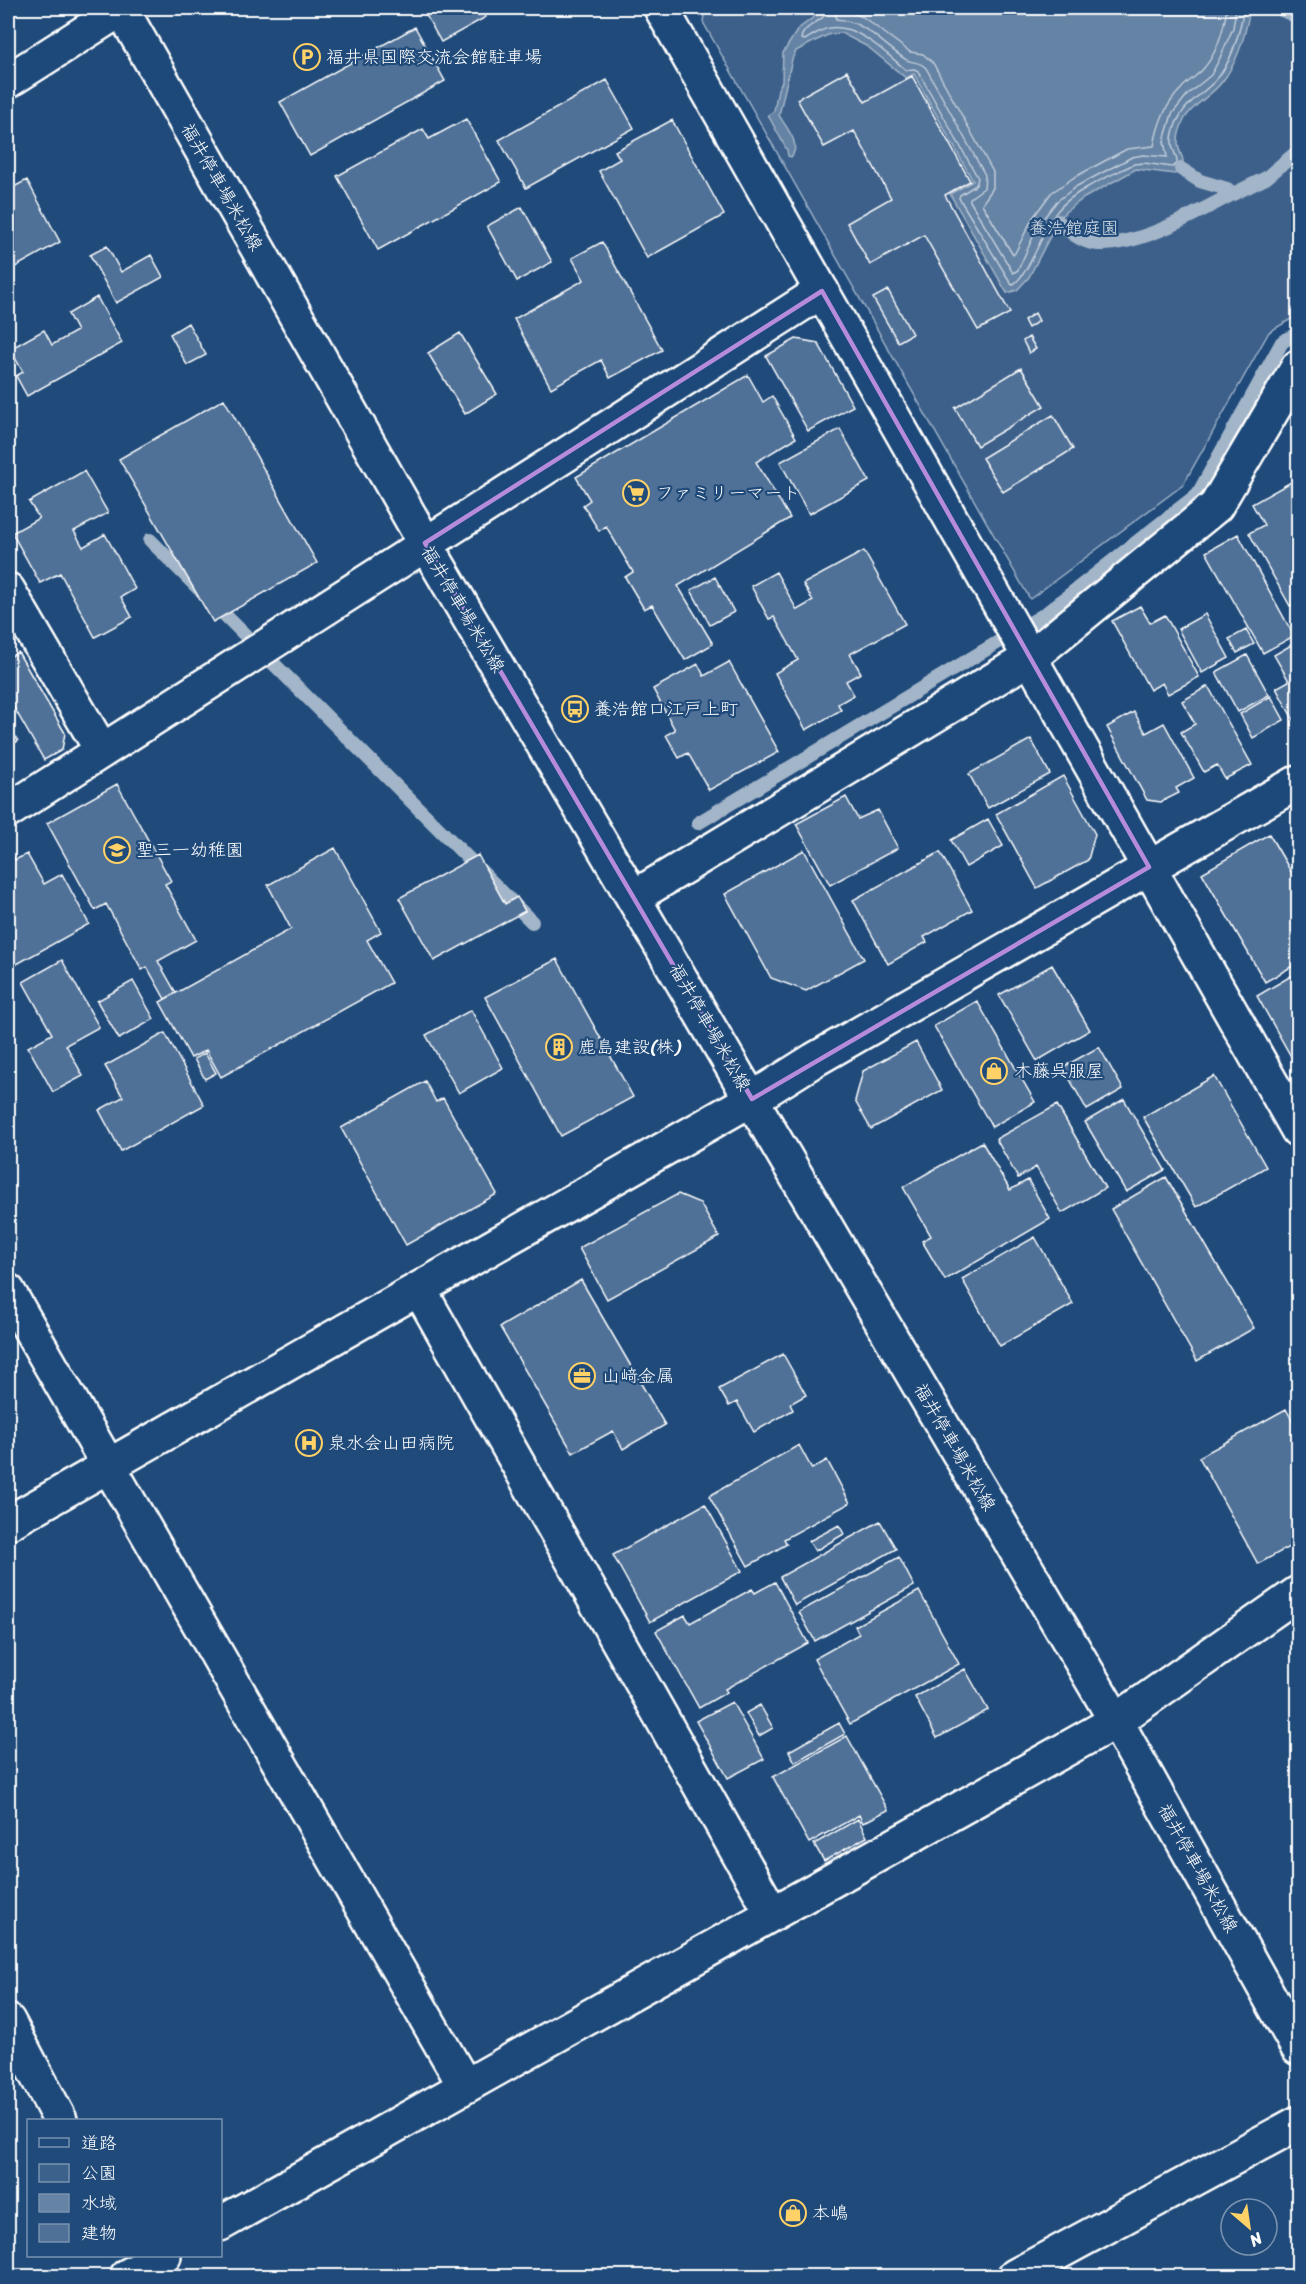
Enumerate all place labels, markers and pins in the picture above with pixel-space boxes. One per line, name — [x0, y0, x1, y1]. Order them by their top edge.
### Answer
place label: 福井県国際交流会館駐車場 — [326, 41, 542, 73]
parking icon: 福井県国際交流会館駐車場 — [292, 42, 322, 72]
place label: ファミリーマート — [656, 477, 800, 509]
supermarket icon: ファミリーマート — [621, 478, 651, 508]
place label: 養浩館口江戸上町 — [594, 693, 738, 725]
bus stop icon: 養浩館口江戸上町 — [560, 694, 590, 724]
place label: 聖三一幼稚園 — [136, 834, 244, 866]
school or university icon: 聖三一幼稚園 — [102, 835, 132, 865]
place label: 鹿島建設(株) — [578, 1031, 682, 1063]
building icon: 鹿島建設(株) — [544, 1032, 574, 1062]
place label: 木藤呉服屋 — [1014, 1055, 1104, 1087]
shop icon: 木藤呉服屋 — [979, 1056, 1009, 1086]
place label: 山﨑金属 — [602, 1360, 674, 1392]
office icon: 山﨑金属 — [567, 1361, 597, 1391]
place label: 泉水会山田病院 — [328, 1427, 454, 1459]
hospital icon: 泉水会山田病院 — [294, 1428, 324, 1458]
place label: 本嶋 — [812, 2197, 848, 2229]
shop icon: 本嶋 — [778, 2198, 808, 2228]

